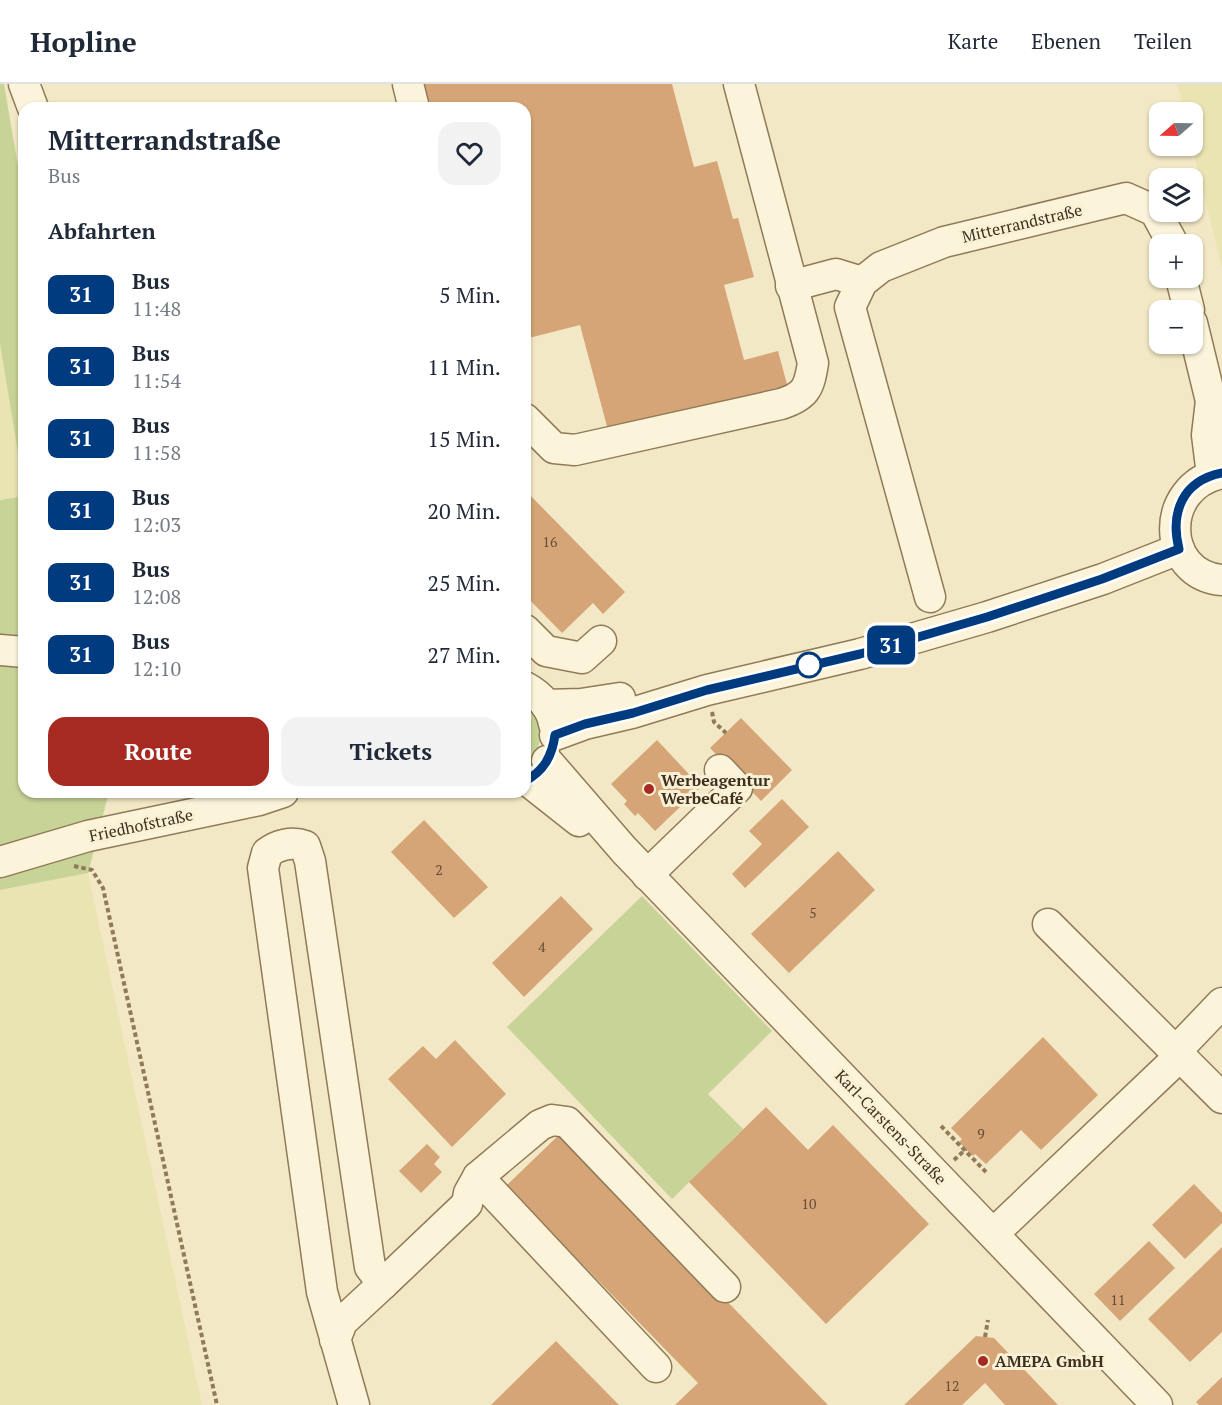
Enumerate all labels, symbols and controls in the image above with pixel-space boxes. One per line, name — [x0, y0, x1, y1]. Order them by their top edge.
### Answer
text: Hopline — [30, 23, 137, 60]
text: Karte — [948, 27, 998, 55]
text: Ebenen — [1031, 27, 1101, 55]
text: Teilen — [1134, 27, 1192, 55]
north arrow — [1149, 102, 1203, 156]
map controls — [1149, 102, 1203, 354]
text: Mitterrandstraße — [48, 121, 281, 158]
button: heart — [438, 122, 501, 185]
text: Bus — [48, 162, 80, 189]
button: layers — [1149, 168, 1203, 222]
street label: Mitterrandstraße — [960, 198, 1084, 248]
text: Abfahrten — [48, 216, 156, 245]
button: + — [1149, 234, 1203, 288]
text: Bus — [132, 266, 170, 295]
text: 31 — [69, 280, 93, 308]
text: 5 Min. — [439, 280, 501, 309]
text: 11:48 — [132, 295, 181, 322]
button: − — [1149, 300, 1203, 354]
text: Bus — [132, 338, 170, 367]
text: 31 — [69, 352, 93, 380]
text: 11 Min. — [427, 352, 501, 381]
text: 11:54 — [132, 367, 181, 394]
text: Bus — [132, 410, 170, 439]
text: 31 — [69, 424, 93, 452]
text: 15 Min. — [427, 424, 501, 453]
text: 11:58 — [132, 439, 181, 466]
text: Bus — [132, 482, 170, 511]
text: 31 — [69, 496, 93, 524]
text: 20 Min. — [427, 496, 501, 525]
text: 12:03 — [132, 511, 181, 538]
house number: 16 — [543, 532, 558, 551]
text: Bus — [132, 554, 170, 583]
text: 31 — [69, 568, 93, 596]
text: 25 Min. — [427, 568, 501, 597]
text: 12:08 — [132, 583, 181, 610]
text: Bus — [132, 626, 170, 655]
line badge: 31 — [864, 626, 918, 664]
text: 31 — [879, 631, 903, 659]
text: 31 — [69, 640, 93, 668]
text: 27 Min. — [427, 640, 501, 669]
unlabelled marker — [796, 652, 822, 678]
text: 12:10 — [132, 655, 181, 682]
button: Route — [48, 717, 269, 786]
button: Tickets — [281, 717, 501, 786]
place label: Werbeagentur WerbeCafé — [661, 769, 770, 809]
marker: Werbeagentur WerbeCafé — [642, 782, 656, 796]
street label: Friedhofstraße — [87, 803, 195, 847]
house number: 2 — [435, 860, 443, 879]
house number: 5 — [809, 903, 817, 922]
house number: 4 — [538, 937, 546, 956]
street label: Karl-Carstens-Straße — [830, 1065, 952, 1189]
house number: 9 — [977, 1124, 985, 1143]
house number: 10 — [802, 1194, 816, 1213]
house number: 11 — [1111, 1290, 1125, 1309]
place label: AMEPA GmbH — [995, 1350, 1104, 1372]
marker: AMEPA GmbH — [976, 1354, 990, 1368]
house number: 12 — [945, 1376, 959, 1395]

